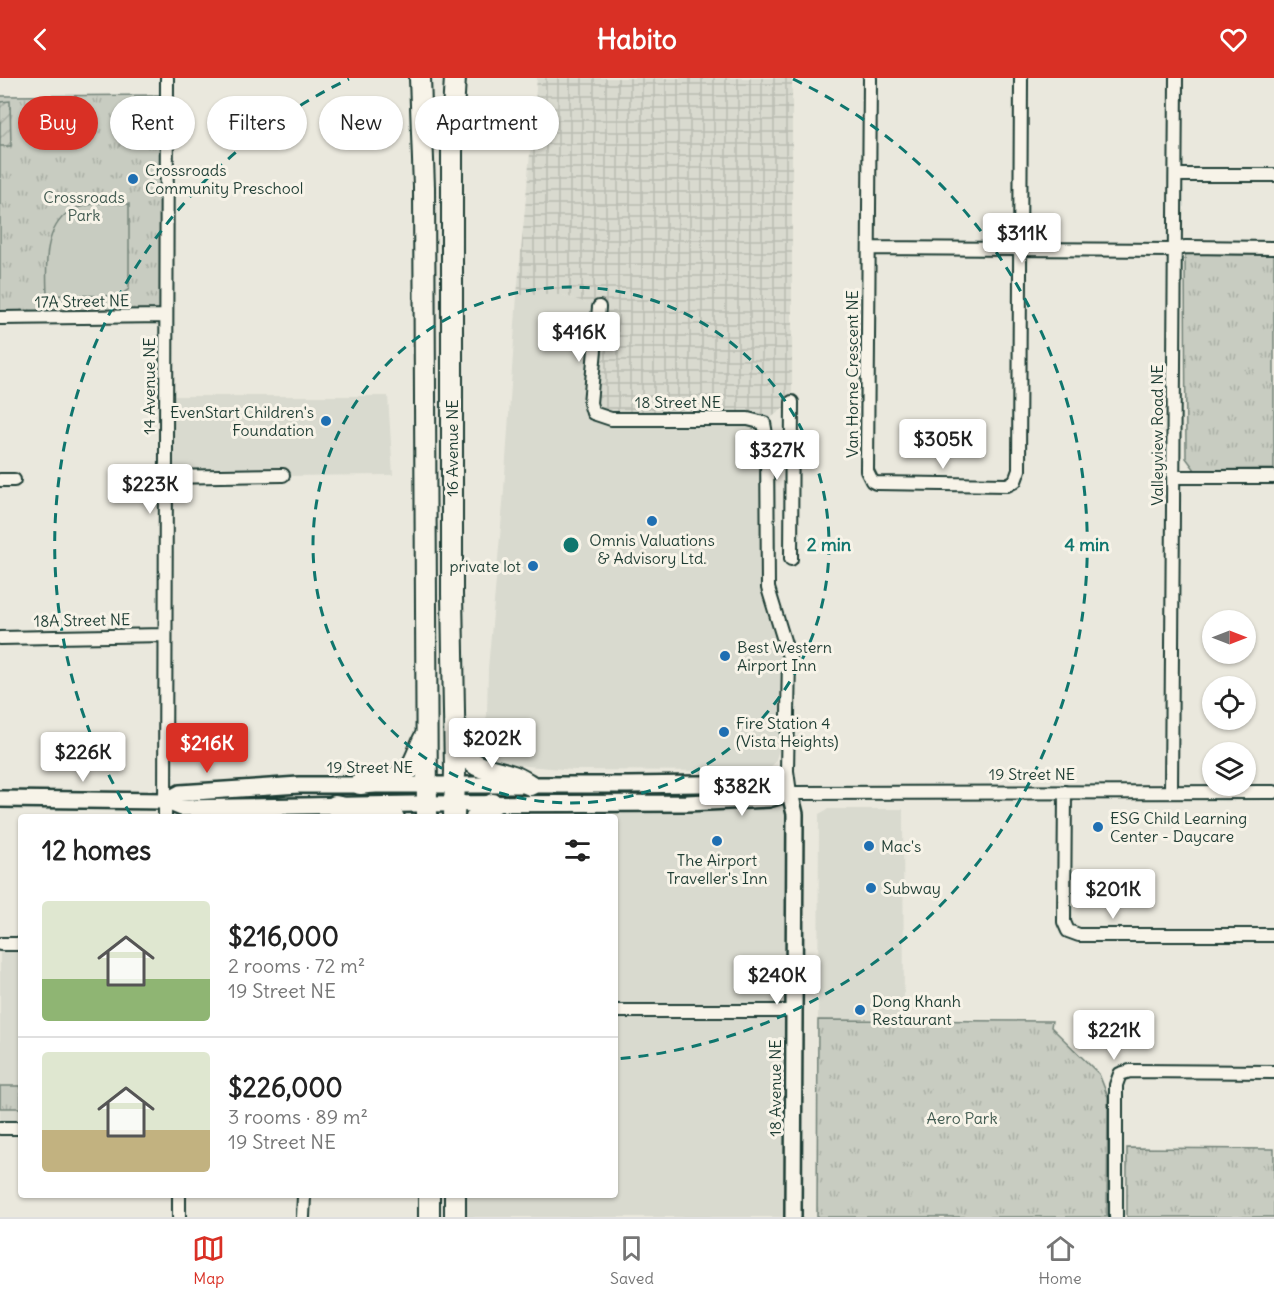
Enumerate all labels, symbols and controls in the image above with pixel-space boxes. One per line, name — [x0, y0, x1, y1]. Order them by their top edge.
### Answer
text: Habito — [597, 22, 677, 56]
icon: back — [24, 23, 57, 56]
icon: heart — [1217, 23, 1250, 56]
chip: Buy — [18, 96, 98, 150]
chip: Rent — [110, 96, 195, 150]
chip: Filters — [207, 96, 307, 150]
chip: New — [319, 96, 403, 150]
chip: Apartment — [415, 96, 559, 150]
place label: Crossroads Community Preschool — [145, 160, 303, 198]
marker: Crossroads Community Preschool — [126, 172, 140, 186]
park label: Crossroads Park — [43, 187, 125, 225]
pin: $311K — [980, 213, 1064, 264]
text: $311K — [997, 220, 1047, 245]
street label: 17A Street NE — [34, 290, 130, 312]
street label: Van Horne Crescent NE — [842, 290, 862, 458]
pin: $416K — [537, 312, 621, 363]
text: $416K — [552, 319, 606, 344]
street label: 14 Avenue NE — [139, 337, 159, 435]
street label: Valleyview Road NE — [1147, 364, 1167, 506]
street label: 18 Street NE — [635, 392, 721, 412]
street label: 16 Avenue NE — [442, 399, 462, 497]
place label: EvenStart Children's Foundation — [170, 402, 314, 440]
marker: EvenStart Children's Foundation — [319, 414, 333, 428]
pin: $305K — [901, 419, 985, 470]
text: $305K — [913, 426, 973, 451]
pin: $327K — [735, 430, 819, 481]
text: $327K — [749, 437, 805, 462]
pin: $223K — [108, 464, 192, 515]
text: $223K — [122, 471, 178, 496]
marker: Omnis Valuations & Advisory Ltd. — [645, 514, 659, 528]
place label: Omnis Valuations & Advisory Ltd. — [589, 530, 715, 568]
text: 2 min — [807, 533, 852, 556]
text: 4 min — [1065, 533, 1110, 556]
centre of rings — [561, 535, 581, 555]
place label: private lot — [449, 556, 522, 576]
marker: private lot — [526, 559, 540, 573]
street label: 18A Street NE — [34, 609, 130, 631]
north arrow — [1202, 610, 1256, 664]
map controls — [1202, 610, 1256, 796]
place label: Best Western Airport Inn — [737, 637, 832, 675]
marker: Best Western Airport Inn — [718, 649, 732, 663]
button: locate — [1202, 676, 1256, 730]
place label: Fire Station 4 (Vista Heights) — [736, 713, 839, 751]
pin: $202K — [450, 718, 534, 769]
pin: $216K — [165, 723, 249, 774]
text: $202K — [463, 725, 521, 750]
marker: Fire Station 4 (Vista Heights) — [717, 725, 731, 739]
text: $216K — [180, 730, 234, 755]
pin: $226K — [41, 732, 125, 783]
text: $226K — [55, 739, 111, 764]
button: layers — [1202, 742, 1256, 796]
street label: 19 Street NE — [327, 757, 413, 777]
street label: 19 Street NE — [989, 764, 1075, 784]
pin: $382K — [700, 766, 784, 817]
text: $382K — [713, 773, 771, 798]
place label: ESG Child Learning Center - Daycare — [1110, 808, 1247, 846]
marker: ESG Child Learning Center - Daycare — [1091, 820, 1105, 834]
text: 12 homes — [42, 834, 151, 867]
icon: filters — [561, 834, 594, 867]
marker: The Airport Traveller's Inn — [710, 834, 724, 848]
place label: Mac's — [881, 836, 921, 856]
marker: Mac's — [862, 839, 876, 853]
place label: The Airport Traveller's Inn — [667, 850, 768, 888]
pin: $201K — [1071, 869, 1155, 920]
text: $201K — [1085, 876, 1141, 901]
place label: Subway — [883, 878, 941, 898]
marker: Subway — [864, 881, 878, 895]
text: $216,000 — [228, 920, 339, 953]
icon: home — [90, 925, 162, 997]
text: 2 rooms · 72 m² — [228, 953, 365, 978]
pin: $240K — [735, 955, 819, 1006]
text: $240K — [748, 962, 806, 987]
text: 19 Street NE — [228, 978, 336, 1003]
place label: Dong Khanh Restaurant — [872, 991, 961, 1029]
marker: Dong Khanh Restaurant — [853, 1003, 867, 1017]
pin: $221K — [1072, 1010, 1156, 1061]
text: $221K — [1087, 1017, 1141, 1042]
street label: 18 Avenue NE — [765, 1039, 785, 1137]
text: $226,000 — [228, 1071, 343, 1104]
icon: home — [90, 1076, 162, 1148]
text: 3 rooms · 89 m² — [228, 1104, 368, 1129]
park label: Aero Park — [926, 1108, 998, 1128]
text: 19 Street NE — [228, 1129, 336, 1154]
tab: Map — [192, 1232, 225, 1288]
tab: Saved — [610, 1232, 654, 1288]
tab: Home — [1039, 1232, 1082, 1288]

